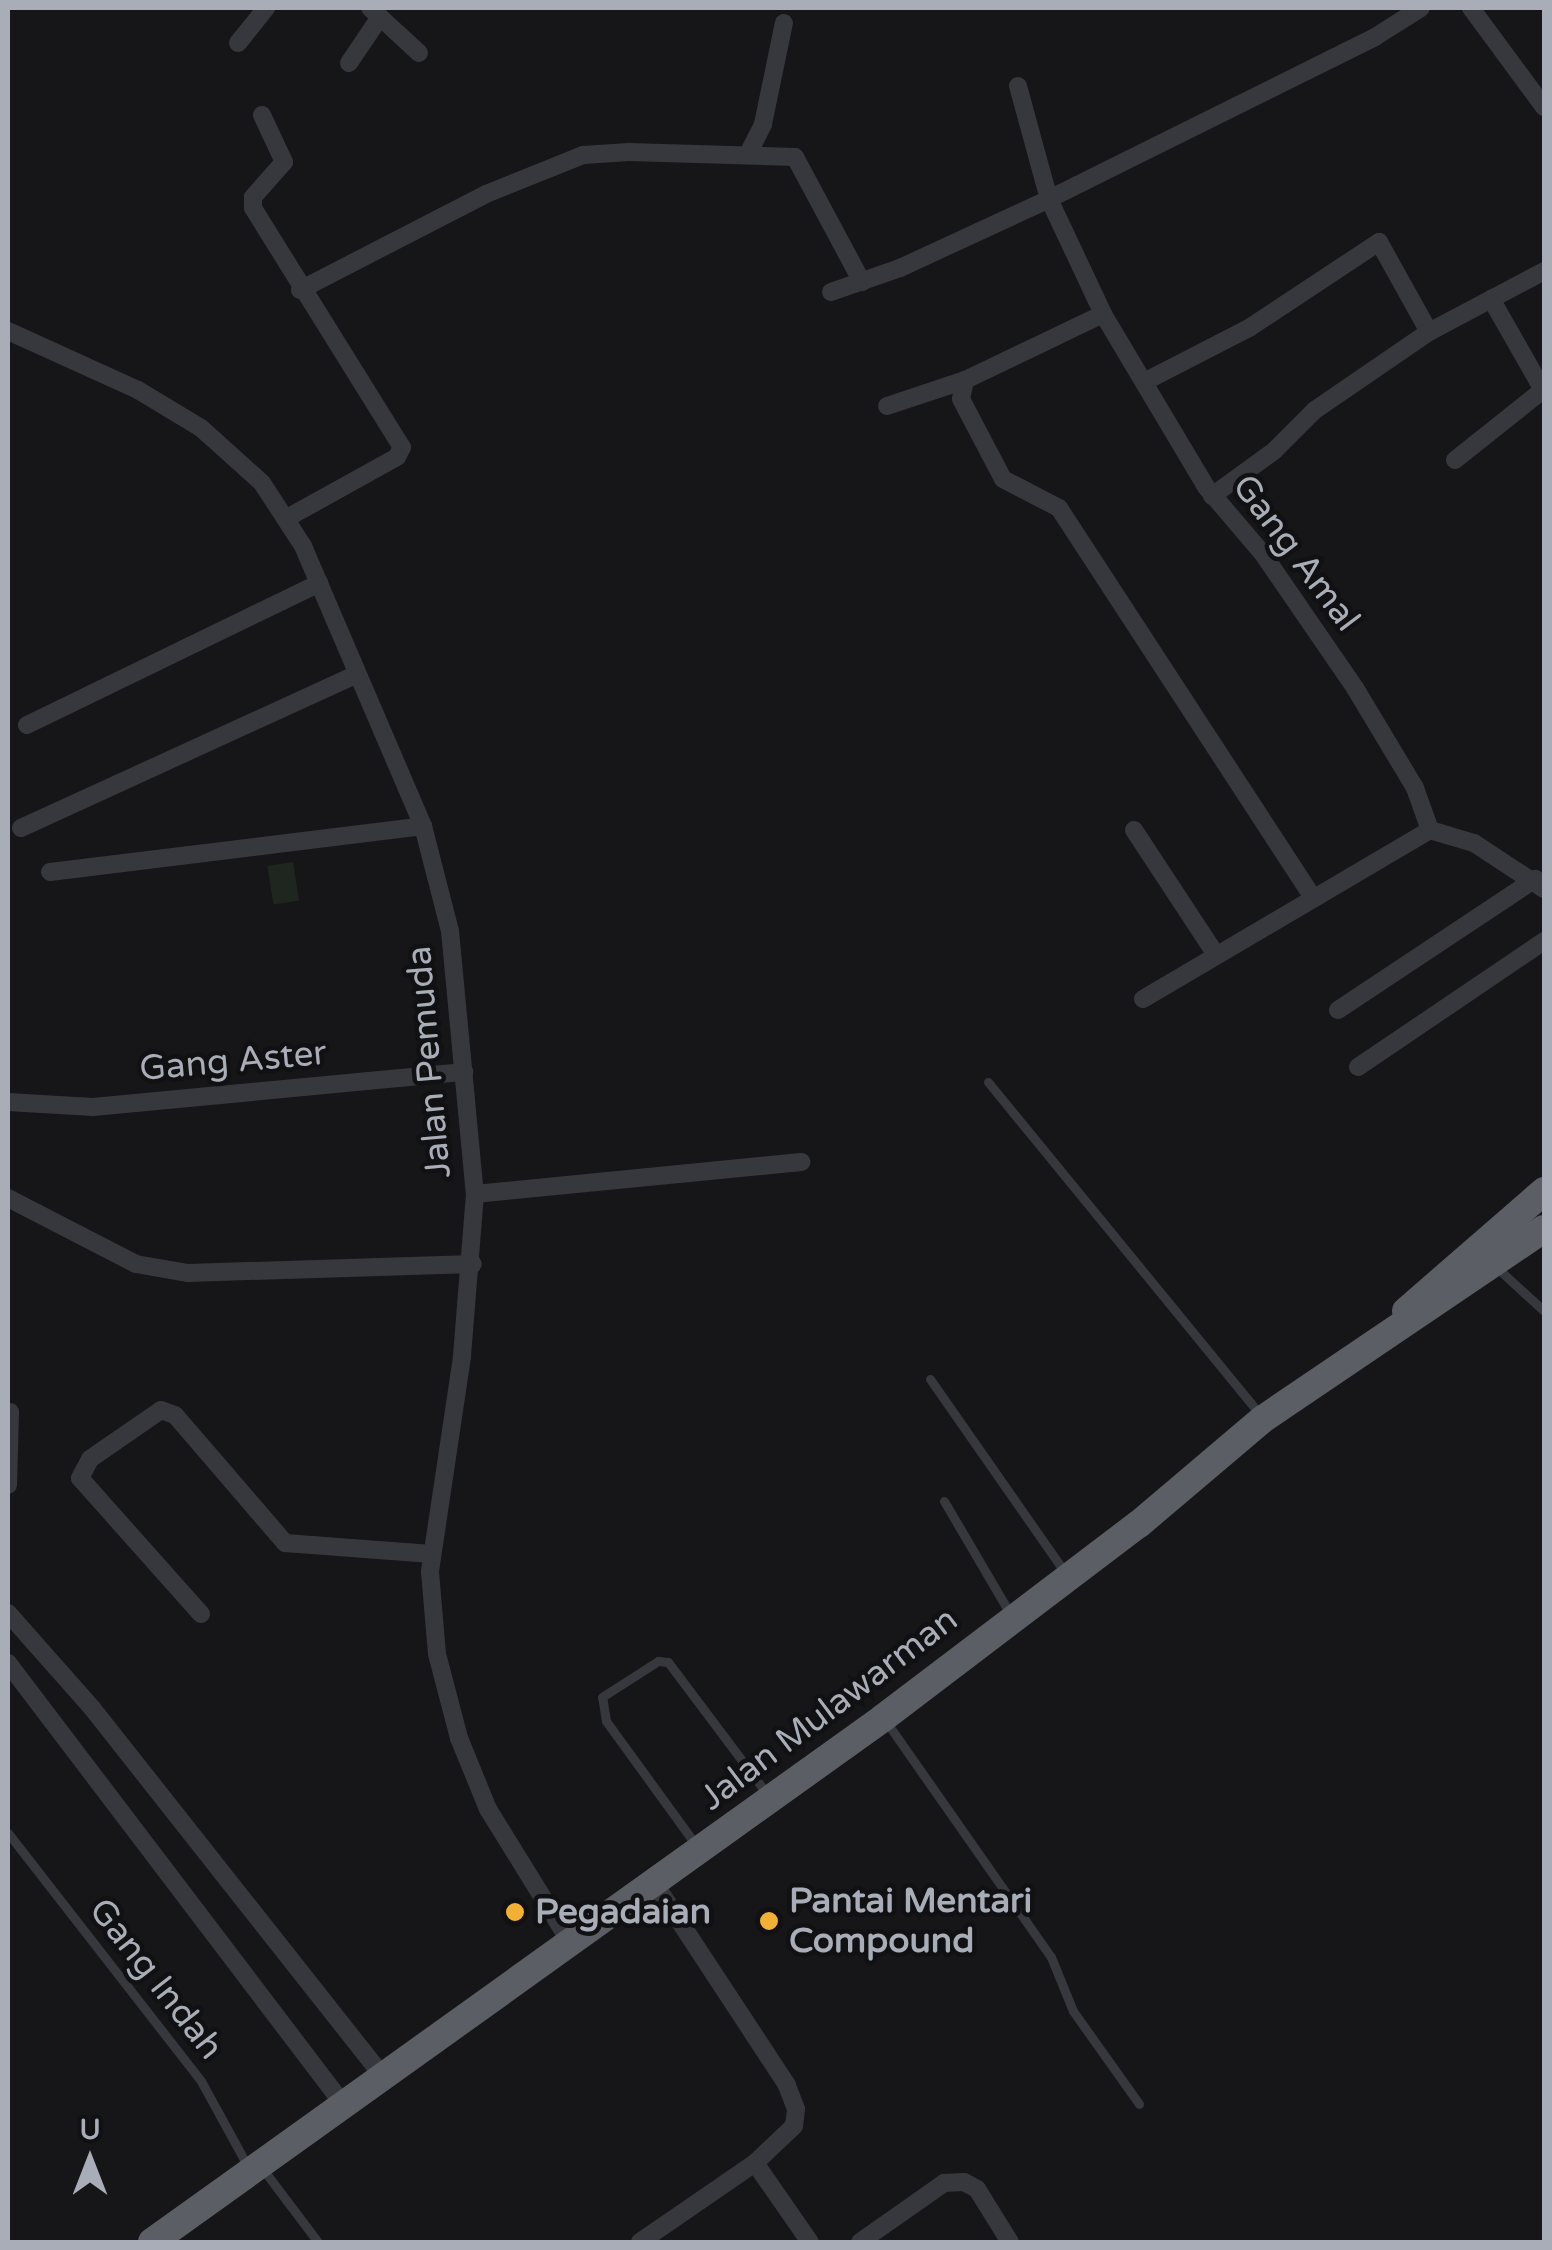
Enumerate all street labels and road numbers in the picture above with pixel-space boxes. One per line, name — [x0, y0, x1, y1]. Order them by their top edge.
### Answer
street label: Gang Amal — [1224, 466, 1368, 640]
street label: Jalan Pemuda — [398, 944, 460, 1180]
street label: Gang Aster — [138, 1032, 328, 1090]
street label: Jalan Mulawarman — [692, 1599, 966, 1819]
street label: Gang Indah — [80, 1890, 232, 2068]

